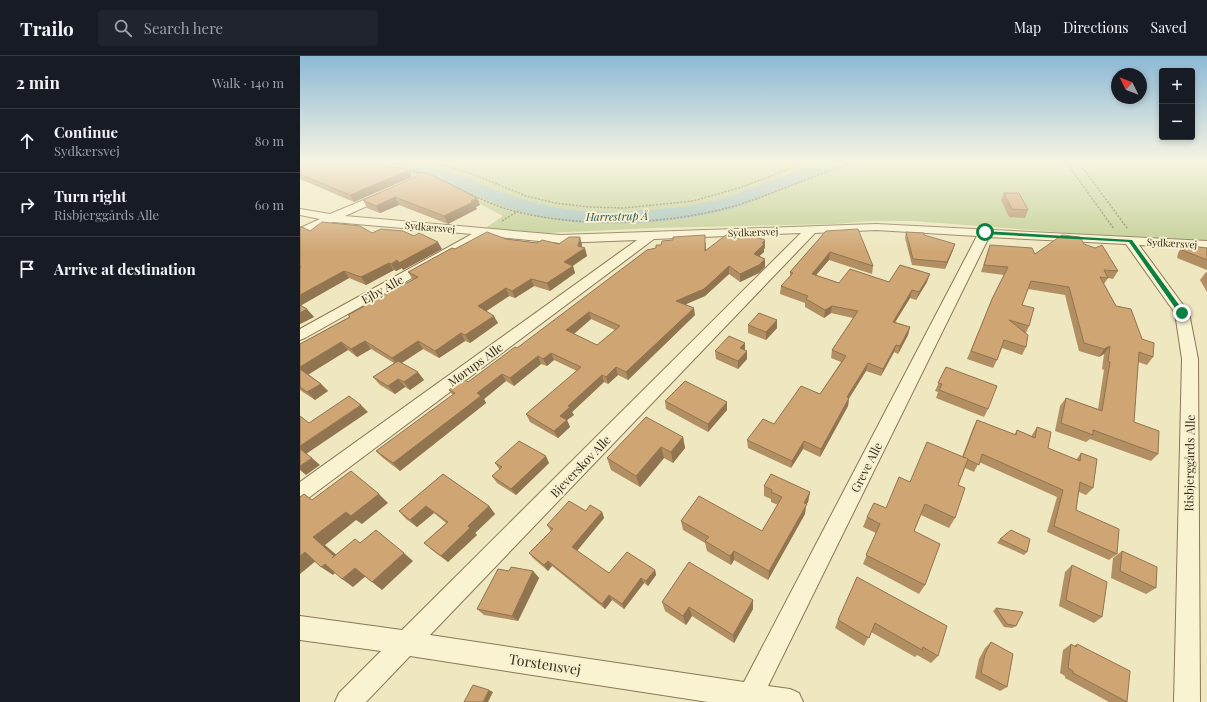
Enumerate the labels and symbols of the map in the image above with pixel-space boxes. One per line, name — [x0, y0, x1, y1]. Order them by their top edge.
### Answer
north arrow — [1111, 68, 1147, 104]
water label: Harrestrup Å — [585, 208, 648, 224]
street label: Sydkærsvej — [404, 218, 456, 236]
route start — [976, 223, 994, 241]
street label: Sydkærsvej — [728, 224, 778, 240]
street label: Sydkærsvej — [1146, 235, 1198, 251]
street label: Ejby Alle — [358, 271, 406, 307]
route end — [1173, 304, 1191, 322]
street label: Mørups Alle — [444, 339, 506, 389]
street label: Risbjerggårds Alle — [1180, 414, 1198, 512]
street label: Bjeverskov Alle — [546, 432, 614, 500]
street label: Greve Alle — [847, 439, 885, 495]
street label: Torstensvej — [508, 649, 582, 679]

